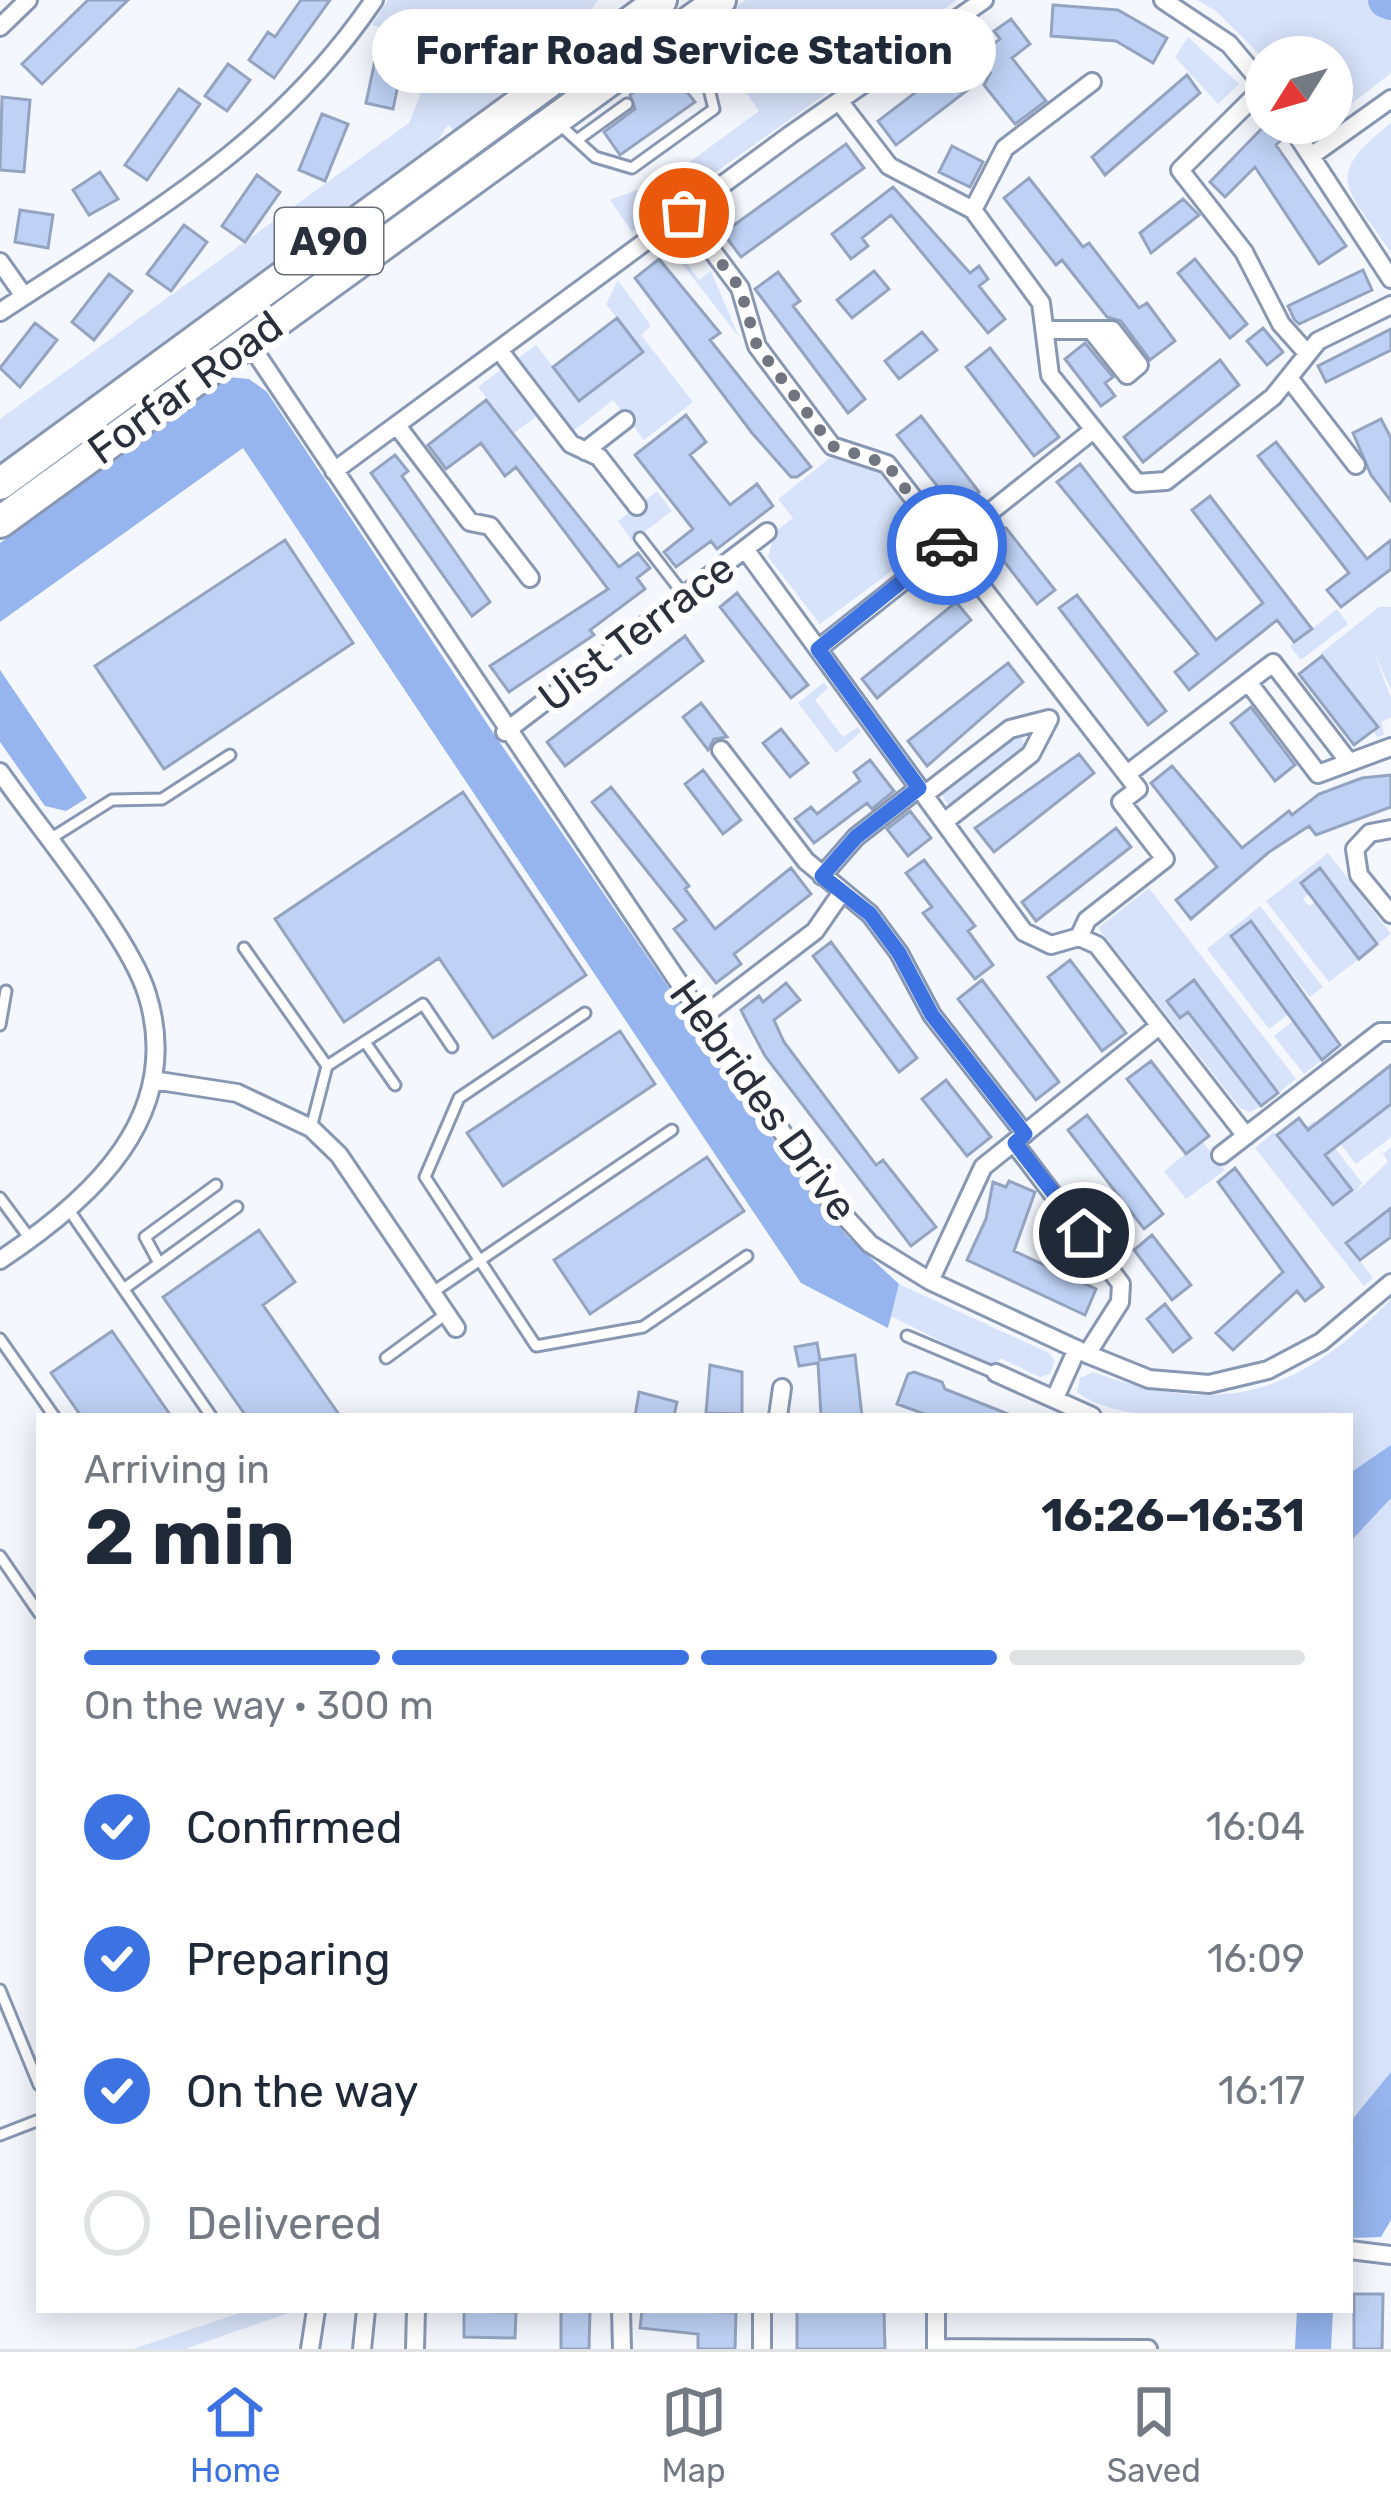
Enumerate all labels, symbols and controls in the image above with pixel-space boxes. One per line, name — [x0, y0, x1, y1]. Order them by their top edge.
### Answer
callout: Forfar Road Service Station — [372, 9, 996, 93]
text: Forfar Road Service Station — [415, 28, 953, 74]
north arrow — [1245, 36, 1353, 144]
map controls — [1245, 36, 1353, 144]
pin — [633, 162, 735, 264]
icon: bag — [651, 180, 717, 246]
road number: A90 — [275, 208, 383, 274]
street label: Forfar Road — [79, 301, 293, 475]
courier — [887, 485, 1007, 605]
icon: car — [914, 512, 980, 578]
street label: Uist Terrace — [529, 543, 744, 723]
street label: Hebrides Drive — [659, 970, 867, 1231]
pin — [1033, 1182, 1135, 1284]
icon: home — [1051, 1200, 1117, 1266]
text: Arriving in — [84, 1447, 270, 1493]
text: 16:26–16:31 — [1041, 1489, 1305, 1542]
text: 2 min — [84, 1491, 295, 1584]
text: On the way · 300 m — [84, 1683, 434, 1729]
icon: check — [84, 1794, 150, 1860]
text: Confirmed — [186, 1801, 403, 1854]
text: 16:04 — [1206, 1804, 1305, 1850]
icon: check — [84, 1926, 150, 1992]
text: Preparing — [186, 1933, 391, 1986]
text: 16:09 — [1207, 1936, 1305, 1982]
icon: check — [84, 2058, 150, 2124]
text: On the way — [186, 2065, 419, 2118]
text: 16:17 — [1218, 2068, 1305, 2114]
text: Delivered — [186, 2197, 382, 2250]
tab: Home — [190, 2379, 280, 2490]
tab: Map — [661, 2379, 727, 2490]
tab: Saved — [1107, 2379, 1201, 2490]

